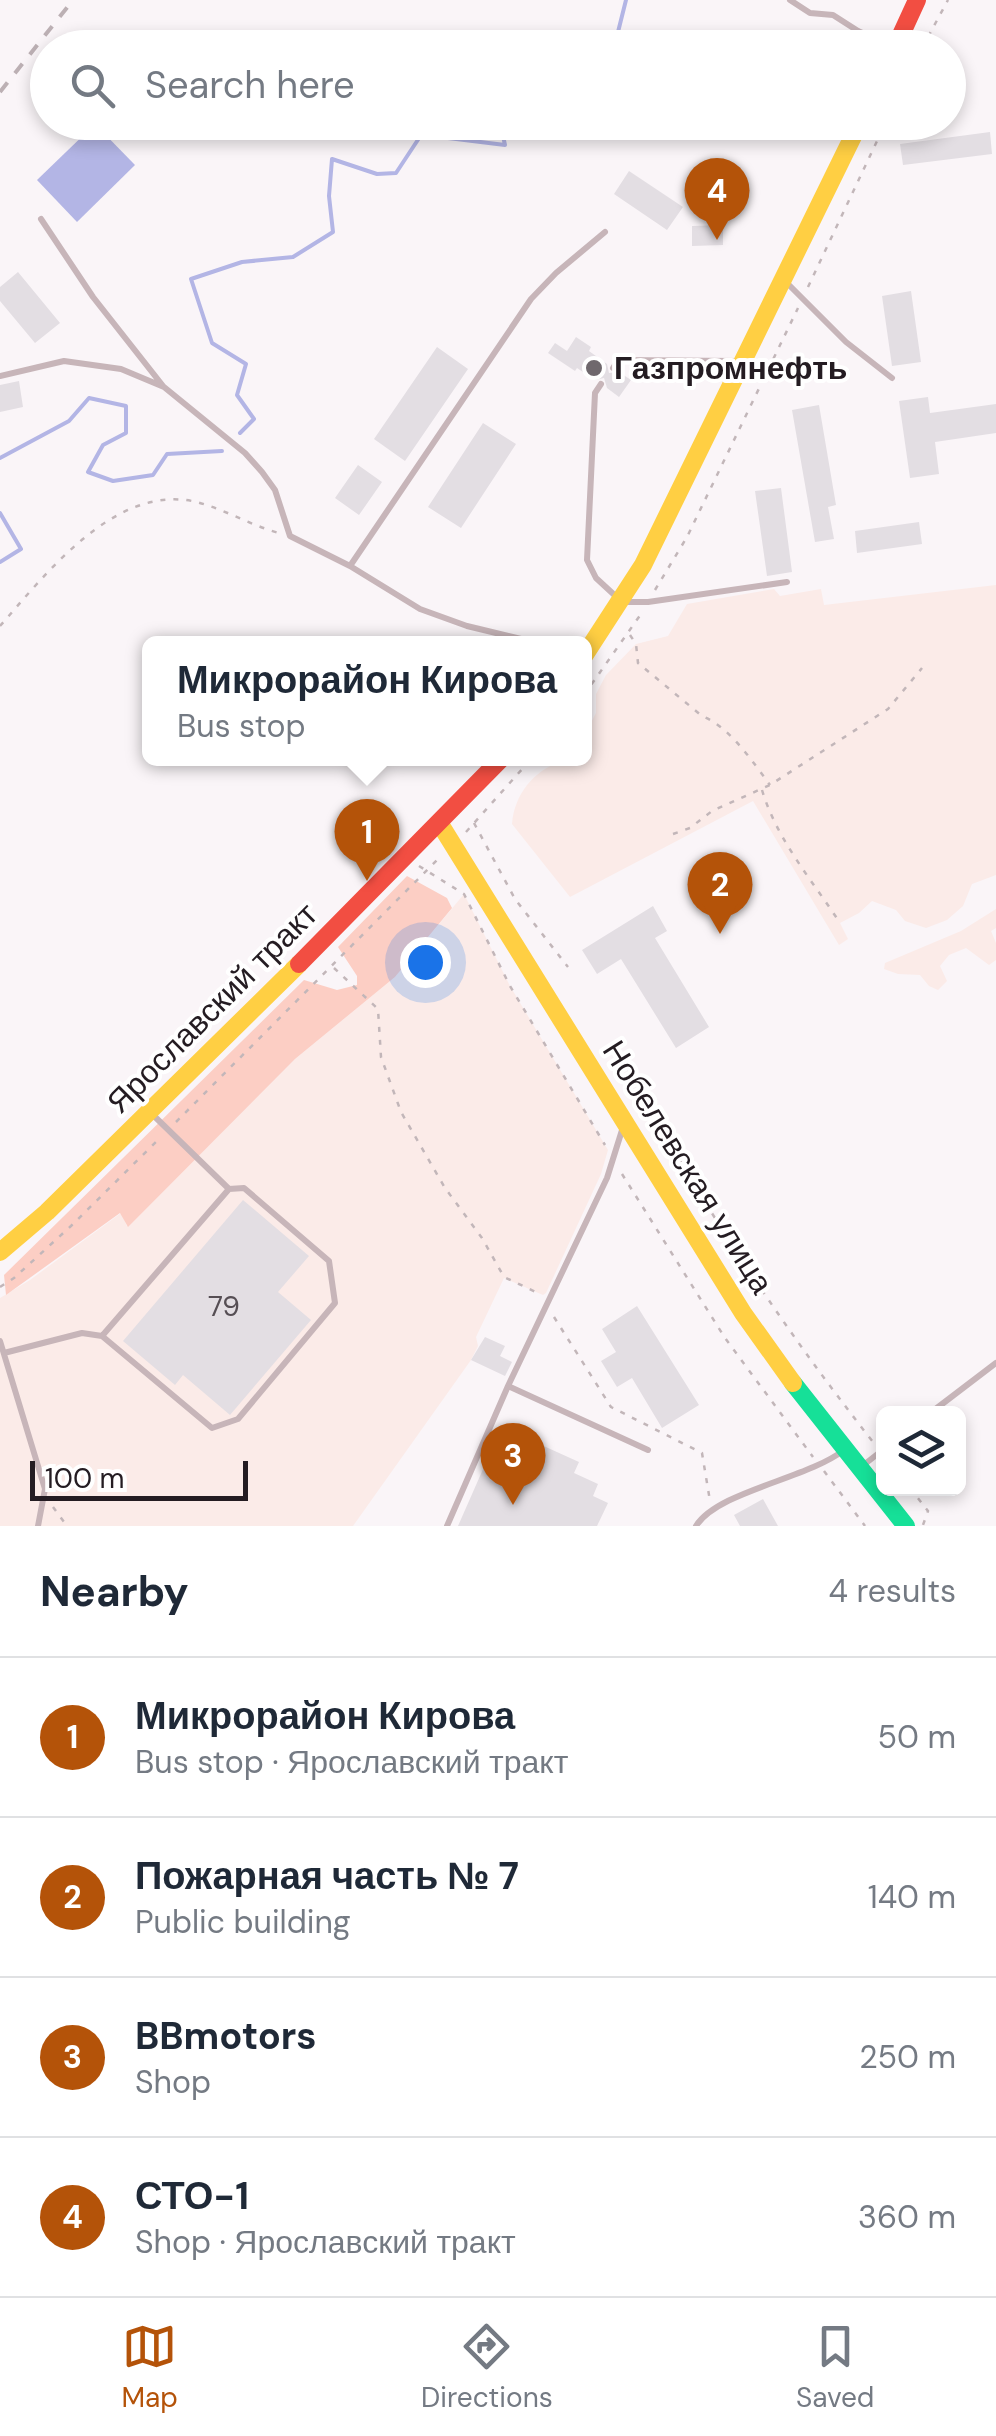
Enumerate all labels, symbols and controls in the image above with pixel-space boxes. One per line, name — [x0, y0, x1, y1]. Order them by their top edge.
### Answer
search box — [30, 30, 966, 140]
icon: search — [65, 58, 120, 113]
text: Search here — [145, 60, 355, 110]
pin: 4 — [684, 158, 750, 240]
place label: Газпромнефть — [614, 347, 848, 389]
marker: Газпромнефть — [583, 357, 605, 379]
popup — [142, 636, 592, 766]
text: Микрорайон Кирова — [177, 655, 557, 705]
text: Bus stop — [177, 705, 306, 747]
pin: 1 — [334, 798, 400, 881]
pin: 2 — [688, 852, 752, 934]
street label: Ярославский тракт — [98, 893, 327, 1122]
your location — [400, 937, 451, 988]
street label: Нобелевская улица — [593, 1032, 783, 1302]
house number: 79 — [208, 1288, 240, 1325]
map controls — [876, 1406, 966, 1496]
button: layers — [876, 1406, 966, 1496]
pin: 3 — [480, 1422, 546, 1505]
scale bar — [30, 1456, 248, 1500]
text: 100 m — [45, 1460, 124, 1497]
text: Nearby — [40, 1564, 189, 1619]
text: 4 results — [829, 1570, 956, 1612]
text: Микрорайон Кирова — [135, 1691, 515, 1741]
text: 1 — [67, 1716, 78, 1758]
text: 50 m — [878, 1716, 956, 1758]
text: Bus stop · Ярославский тракт — [135, 1741, 568, 1783]
text: Пожарная часть № 7 — [135, 1851, 519, 1901]
text: 2 — [63, 1876, 82, 1918]
text: 140 m — [868, 1876, 956, 1918]
text: Public building — [135, 1901, 351, 1943]
text: BBmotors — [135, 2011, 317, 2061]
text: 3 — [63, 2036, 82, 2078]
text: 250 m — [859, 2036, 956, 2078]
text: Shop — [135, 2061, 211, 2103]
text: СТО-1 — [135, 2171, 249, 2221]
text: 4 — [62, 2196, 83, 2238]
text: 360 m — [858, 2196, 956, 2238]
text: Shop · Ярославский тракт — [135, 2221, 516, 2263]
tab: Map — [122, 2319, 178, 2416]
tab: Directions — [421, 2319, 553, 2416]
tab: Saved — [796, 2319, 874, 2416]

